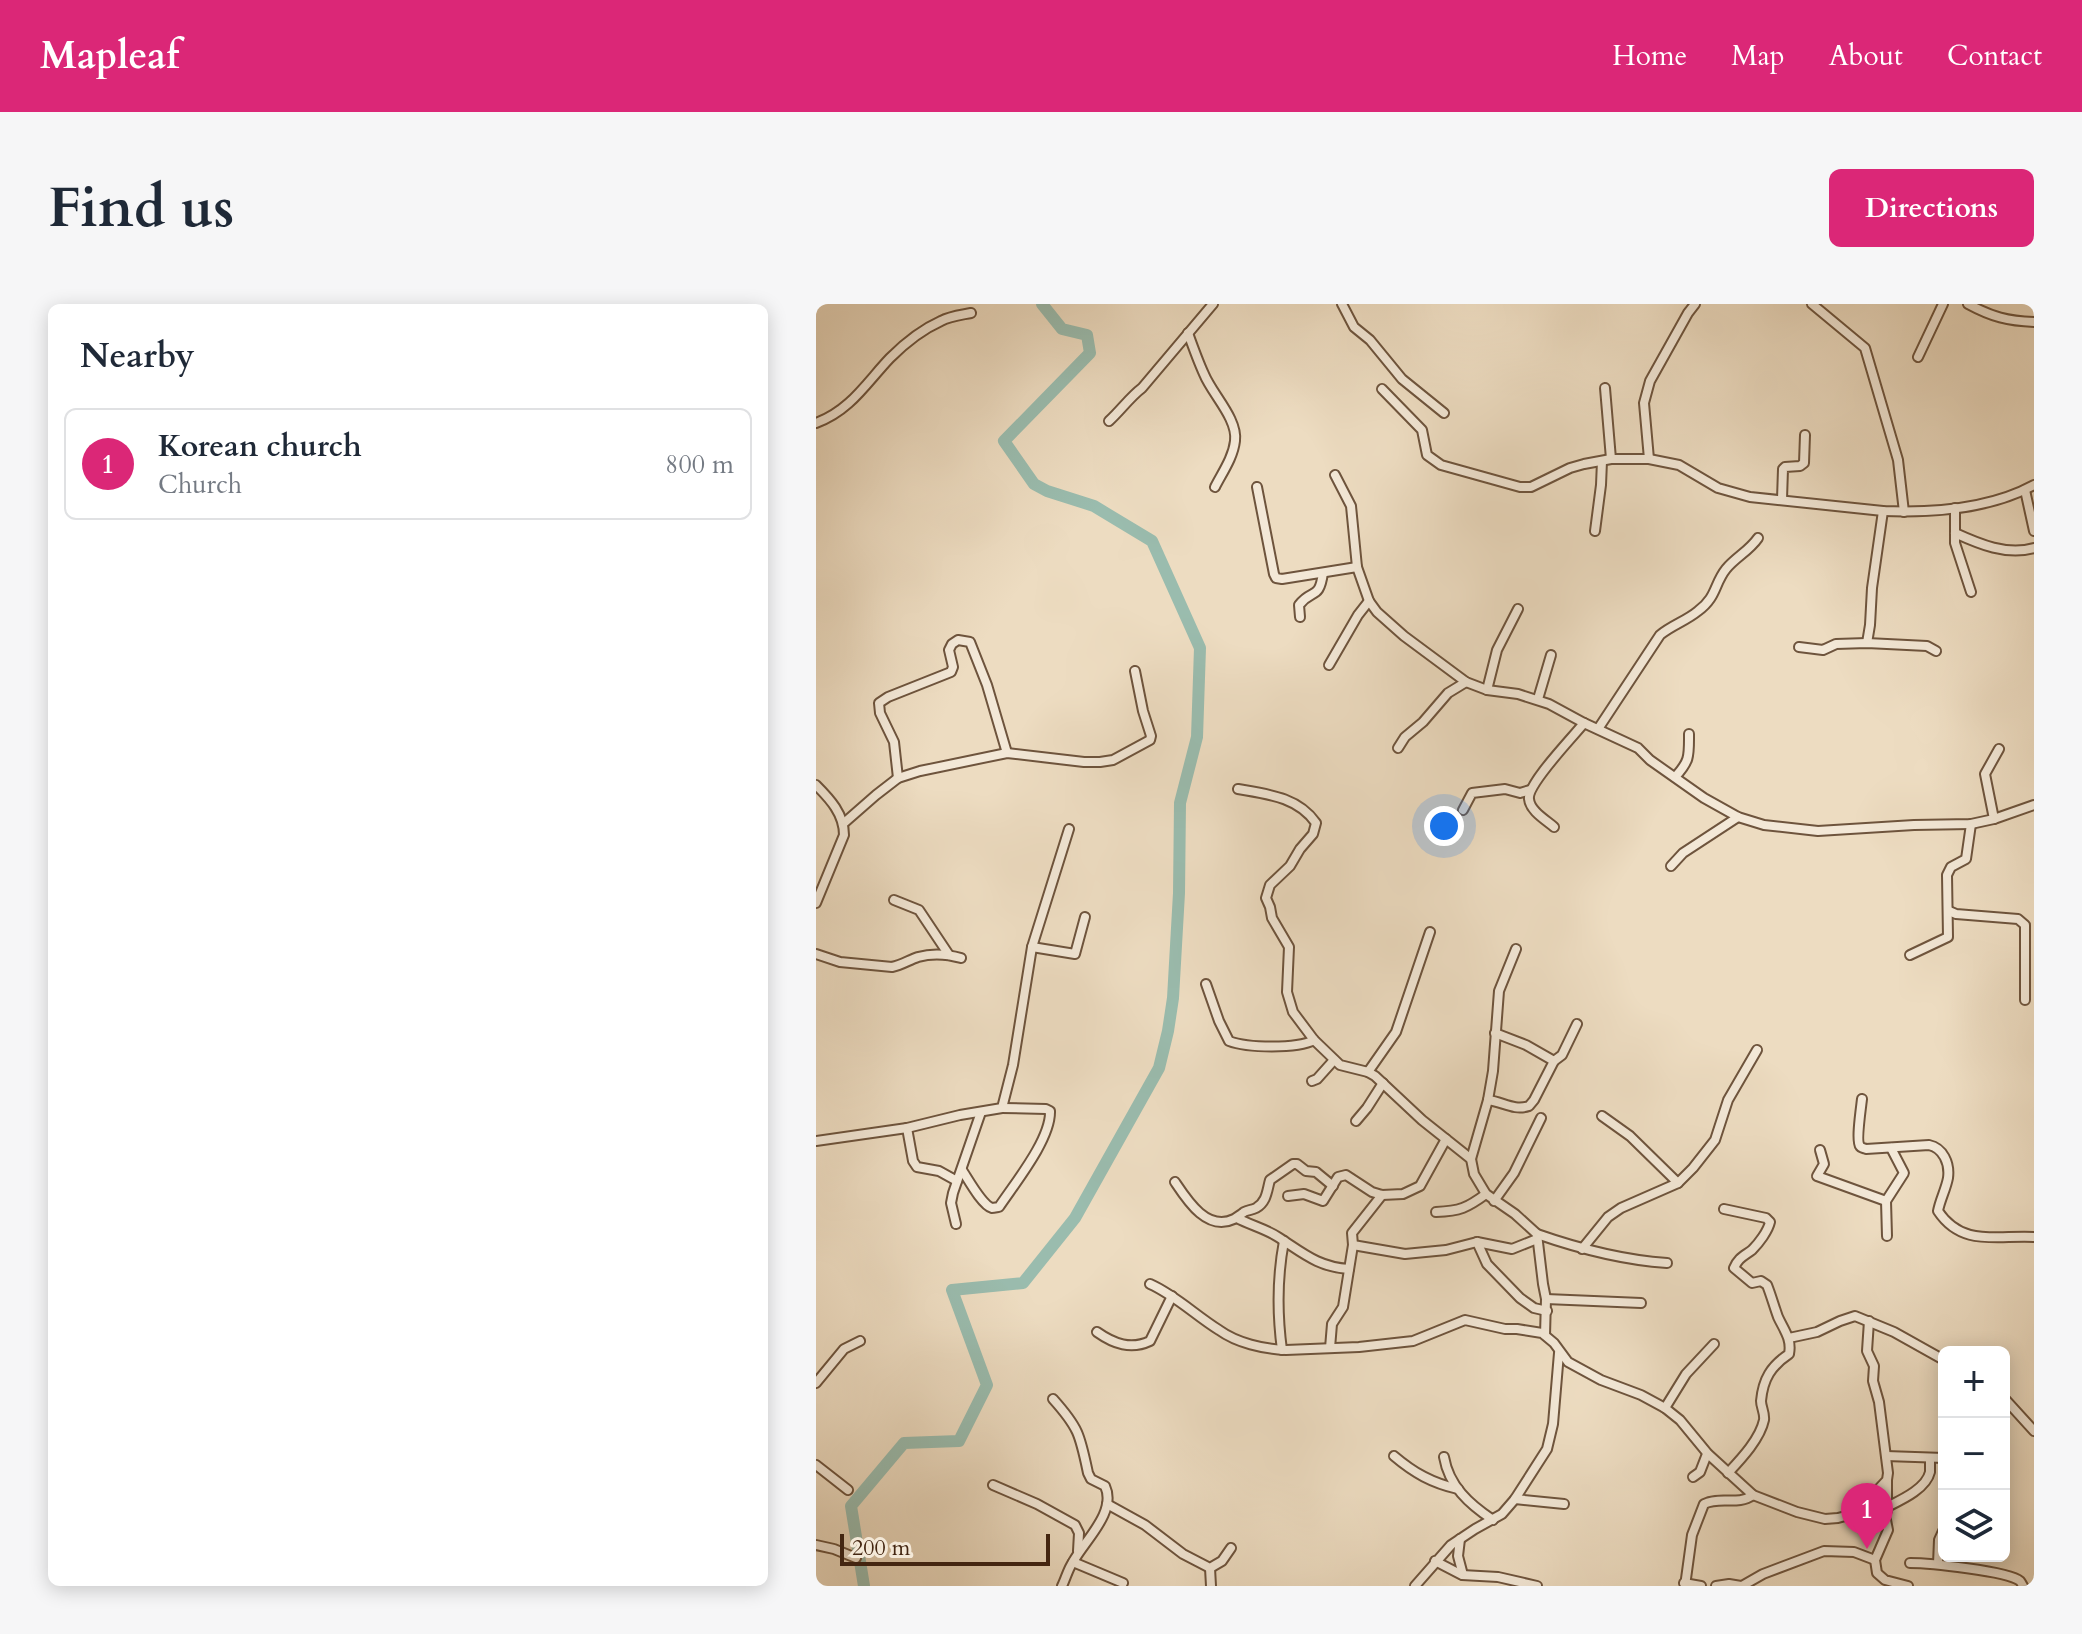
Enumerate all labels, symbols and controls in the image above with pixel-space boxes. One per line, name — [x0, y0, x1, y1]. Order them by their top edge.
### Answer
text: Mapleaf — [40, 30, 179, 82]
text: Home — [1612, 37, 1687, 75]
text: Map — [1731, 37, 1785, 75]
text: About — [1829, 37, 1903, 75]
text: Contact — [1947, 37, 2042, 75]
button: Directions — [1829, 169, 2034, 247]
text: Find us — [48, 171, 234, 246]
text: Nearby — [80, 333, 195, 379]
text: Korean church — [158, 426, 362, 467]
text: 1 — [101, 447, 115, 482]
text: 800 m — [665, 447, 734, 482]
text: Church — [158, 467, 242, 502]
your location — [1424, 806, 1464, 846]
map controls — [1938, 1346, 2010, 1562]
button: + — [1938, 1346, 2010, 1418]
button: − — [1938, 1418, 2010, 1490]
pin: 1 — [1841, 1483, 1893, 1549]
button: layers — [1938, 1490, 2010, 1562]
scale bar — [840, 1530, 1050, 1566]
text: 200 m — [852, 1533, 910, 1563]

